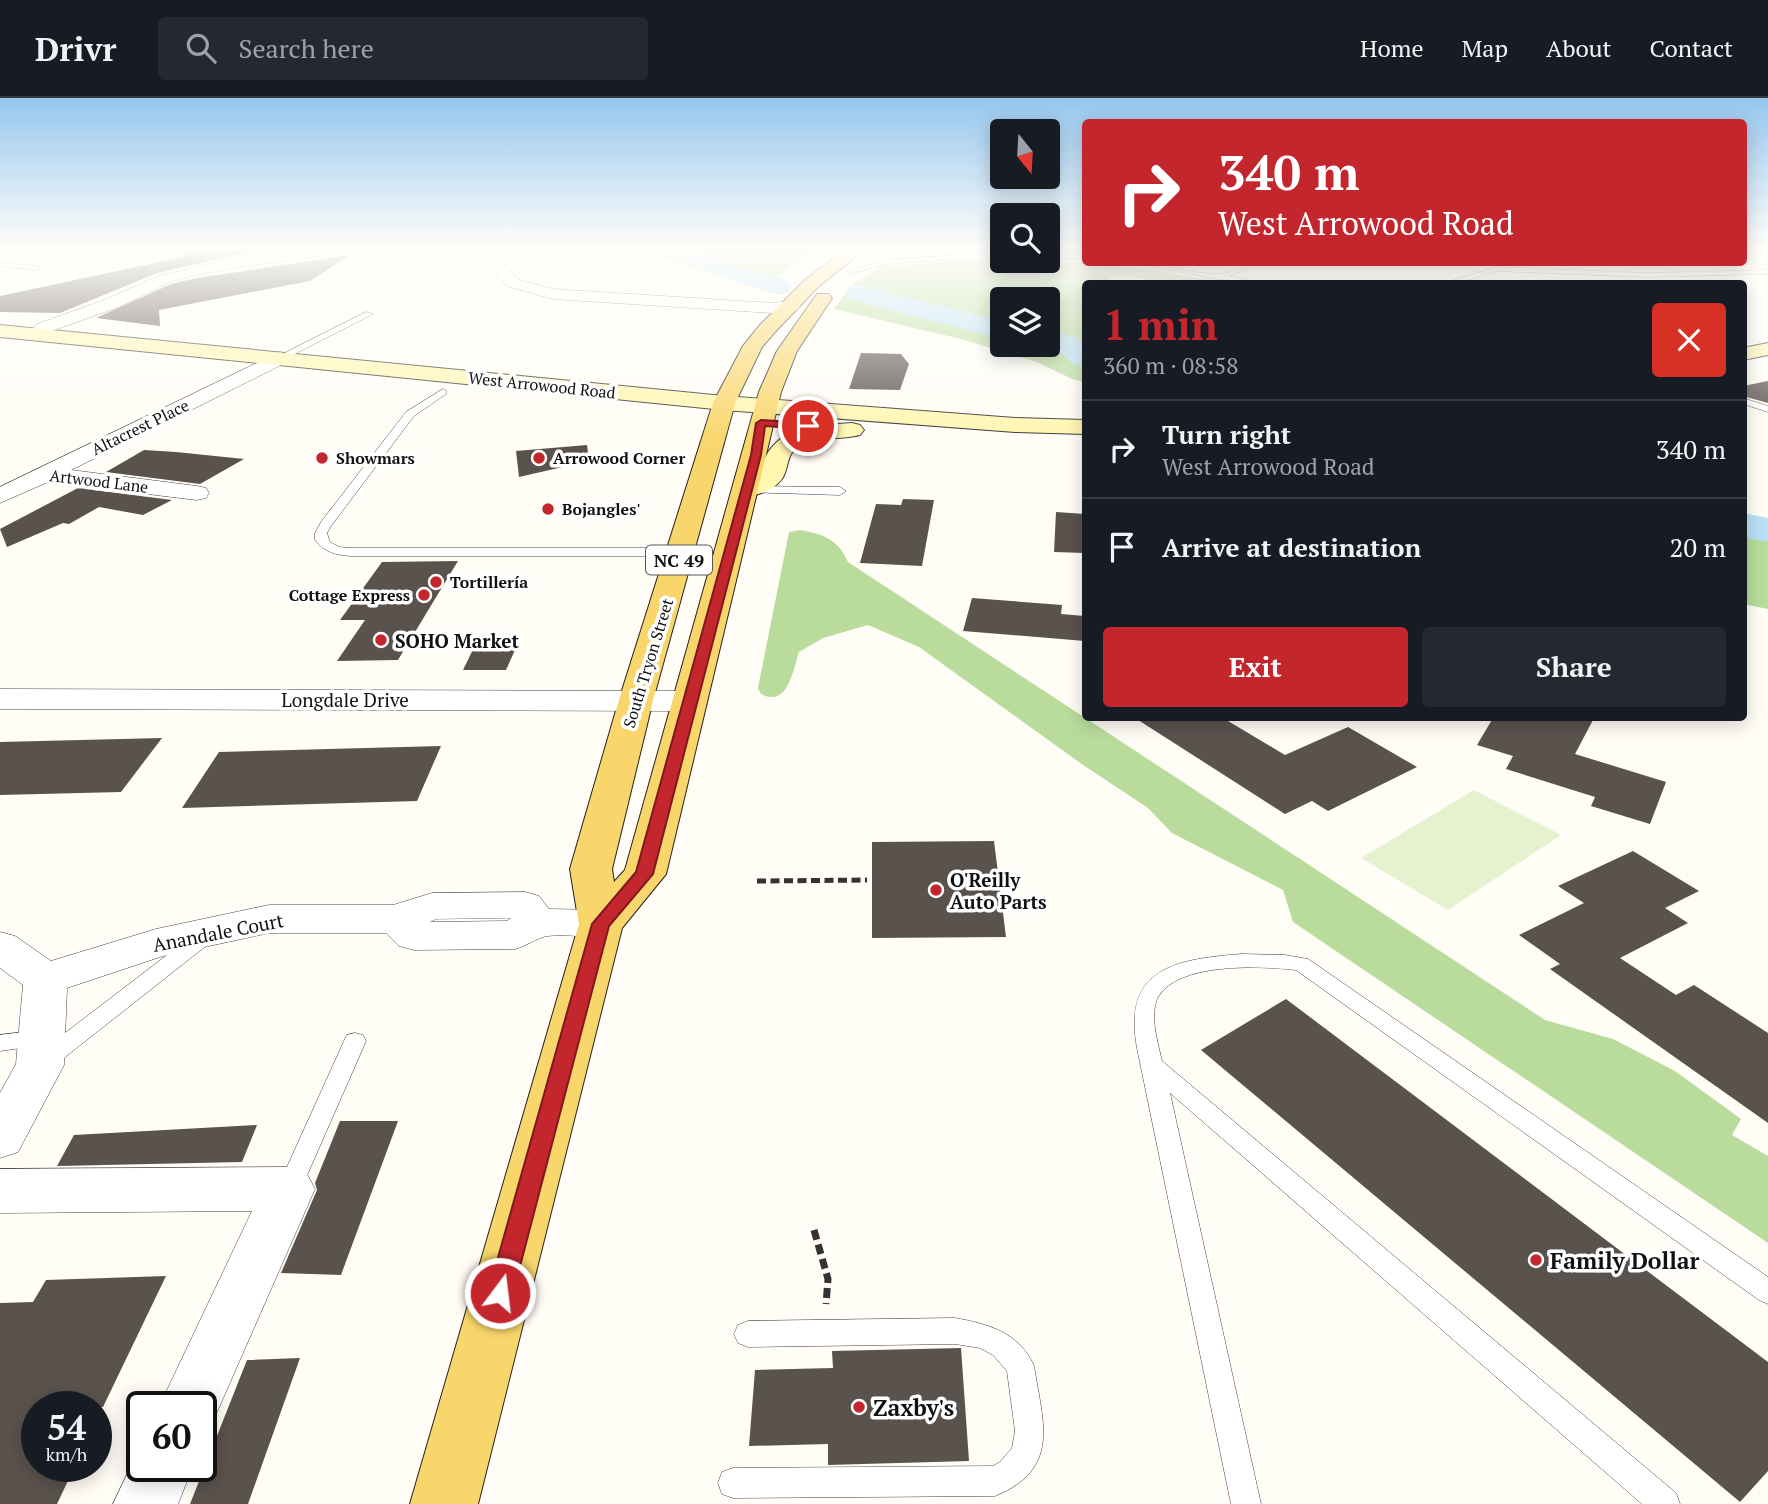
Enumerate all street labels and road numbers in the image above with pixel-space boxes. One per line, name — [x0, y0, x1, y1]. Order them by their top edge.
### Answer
street label: West Arrowood Road — [467, 366, 617, 404]
street label: Altacrest Place — [88, 394, 192, 460]
street label: Artwood Lane — [48, 464, 150, 498]
road number: NC 49 — [646, 546, 712, 574]
street label: South Tryon Street — [618, 595, 678, 730]
street label: Longdale Drive — [281, 687, 409, 712]
street label: Anandale Court — [150, 907, 286, 957]

